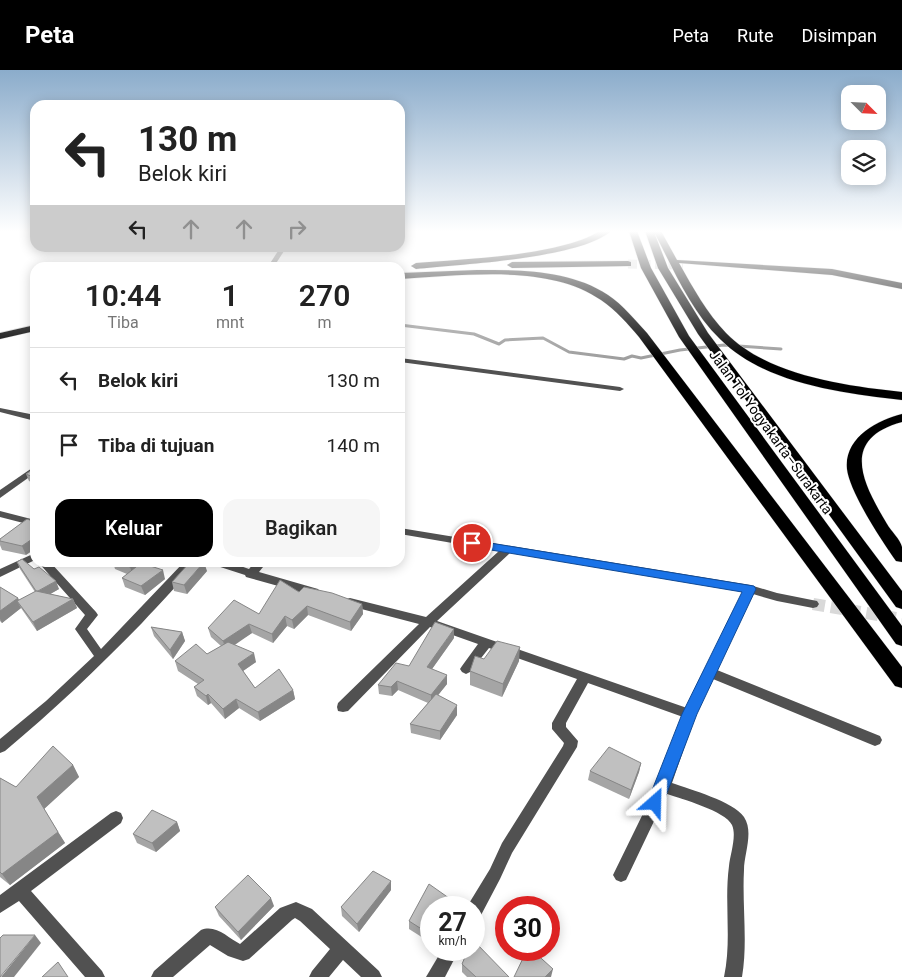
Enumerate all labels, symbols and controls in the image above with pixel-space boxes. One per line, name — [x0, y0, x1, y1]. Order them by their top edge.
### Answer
text: Peta — [25, 21, 74, 49]
text: Peta — [673, 25, 709, 46]
text: Rute — [737, 25, 774, 46]
text: Disimpan — [802, 25, 877, 46]
north arrow — [841, 85, 886, 130]
map controls — [841, 85, 886, 185]
text: 130 m — [138, 119, 237, 160]
icon: left — [55, 120, 120, 185]
button: layers — [841, 140, 886, 185]
text: Belok kiri — [138, 161, 227, 186]
icon: left — [124, 215, 152, 243]
icon: ahead — [177, 215, 205, 243]
icon: ahead — [230, 215, 258, 243]
icon: right — [283, 215, 311, 243]
text: 10:44 — [85, 278, 161, 313]
text: 1 — [222, 278, 239, 313]
text: 270 — [299, 278, 350, 313]
text: Tiba — [107, 313, 139, 332]
text: mnt — [216, 313, 244, 332]
text: m — [318, 313, 332, 332]
street label: Jalan Tol Yogyakarta–Surakarta — [706, 347, 836, 517]
icon: left — [55, 366, 83, 394]
text: Belok kiri — [98, 369, 178, 392]
text: 130 m — [327, 369, 380, 392]
icon: arrive — [55, 431, 83, 459]
text: Tiba di tujuan — [98, 434, 214, 457]
text: 140 m — [327, 434, 380, 457]
button: Keluar — [55, 499, 213, 557]
button: Bagikan — [223, 499, 380, 557]
pin — [451, 522, 493, 564]
icon: arrive — [458, 529, 486, 557]
position arrow — [628, 776, 680, 828]
speed limit sign: 30 — [495, 896, 560, 961]
text: 27 — [438, 908, 467, 937]
text: km/h — [438, 934, 467, 948]

